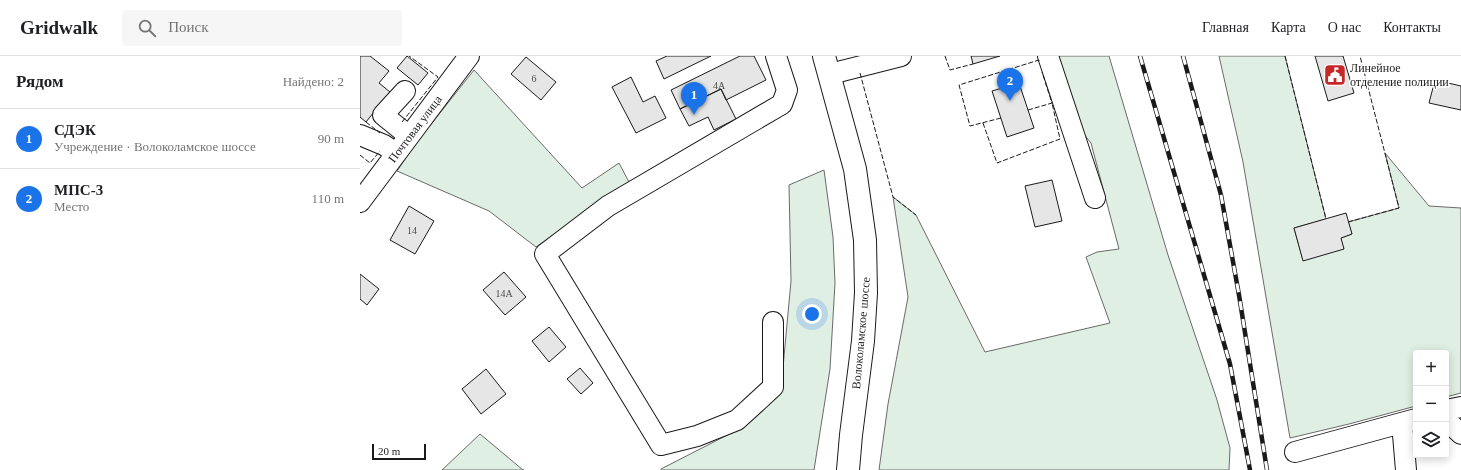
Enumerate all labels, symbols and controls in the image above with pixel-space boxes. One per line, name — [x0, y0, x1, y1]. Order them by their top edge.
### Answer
search box — [122, 10, 402, 46]
text: Gridwalk — [20, 17, 98, 38]
icon: search — [136, 17, 158, 39]
text: Поиск — [168, 19, 208, 35]
text: Главная — [1202, 20, 1249, 35]
text: Карта — [1271, 20, 1306, 35]
text: О нас — [1328, 20, 1361, 35]
text: Контакты — [1383, 20, 1441, 35]
place label: Линейное отделение полиции — [1350, 61, 1449, 89]
public building icon: Линейное отделение полиции — [1322, 62, 1348, 88]
pin: 2 — [997, 68, 1023, 101]
text: Рядом — [16, 72, 64, 91]
house number: 6 — [532, 73, 537, 84]
text: Найдено: 2 — [283, 74, 344, 89]
house number: 4А — [713, 80, 726, 91]
pin: 1 — [681, 82, 707, 115]
street label: Почтовая улица — [385, 92, 445, 165]
text: СДЭК — [54, 122, 96, 138]
text: 1 — [26, 131, 32, 146]
text: 90 m — [318, 131, 344, 146]
text: Учреждение · Волоколамское шоссе — [54, 139, 256, 154]
text: МПС-3 — [54, 182, 103, 198]
text: 2 — [26, 191, 32, 206]
text: 110 m — [312, 191, 344, 206]
text: Место — [54, 199, 89, 214]
house number: 14 — [407, 225, 417, 236]
street label: Волоколамское шоссе — [849, 276, 873, 390]
house number: 14А — [495, 288, 513, 299]
your location — [802, 304, 822, 324]
map controls — [1413, 350, 1449, 458]
button: + — [1413, 350, 1449, 386]
button: − — [1413, 386, 1449, 422]
button: layers — [1413, 422, 1449, 458]
scale bar — [372, 442, 426, 461]
text: 20 m — [378, 445, 400, 457]

